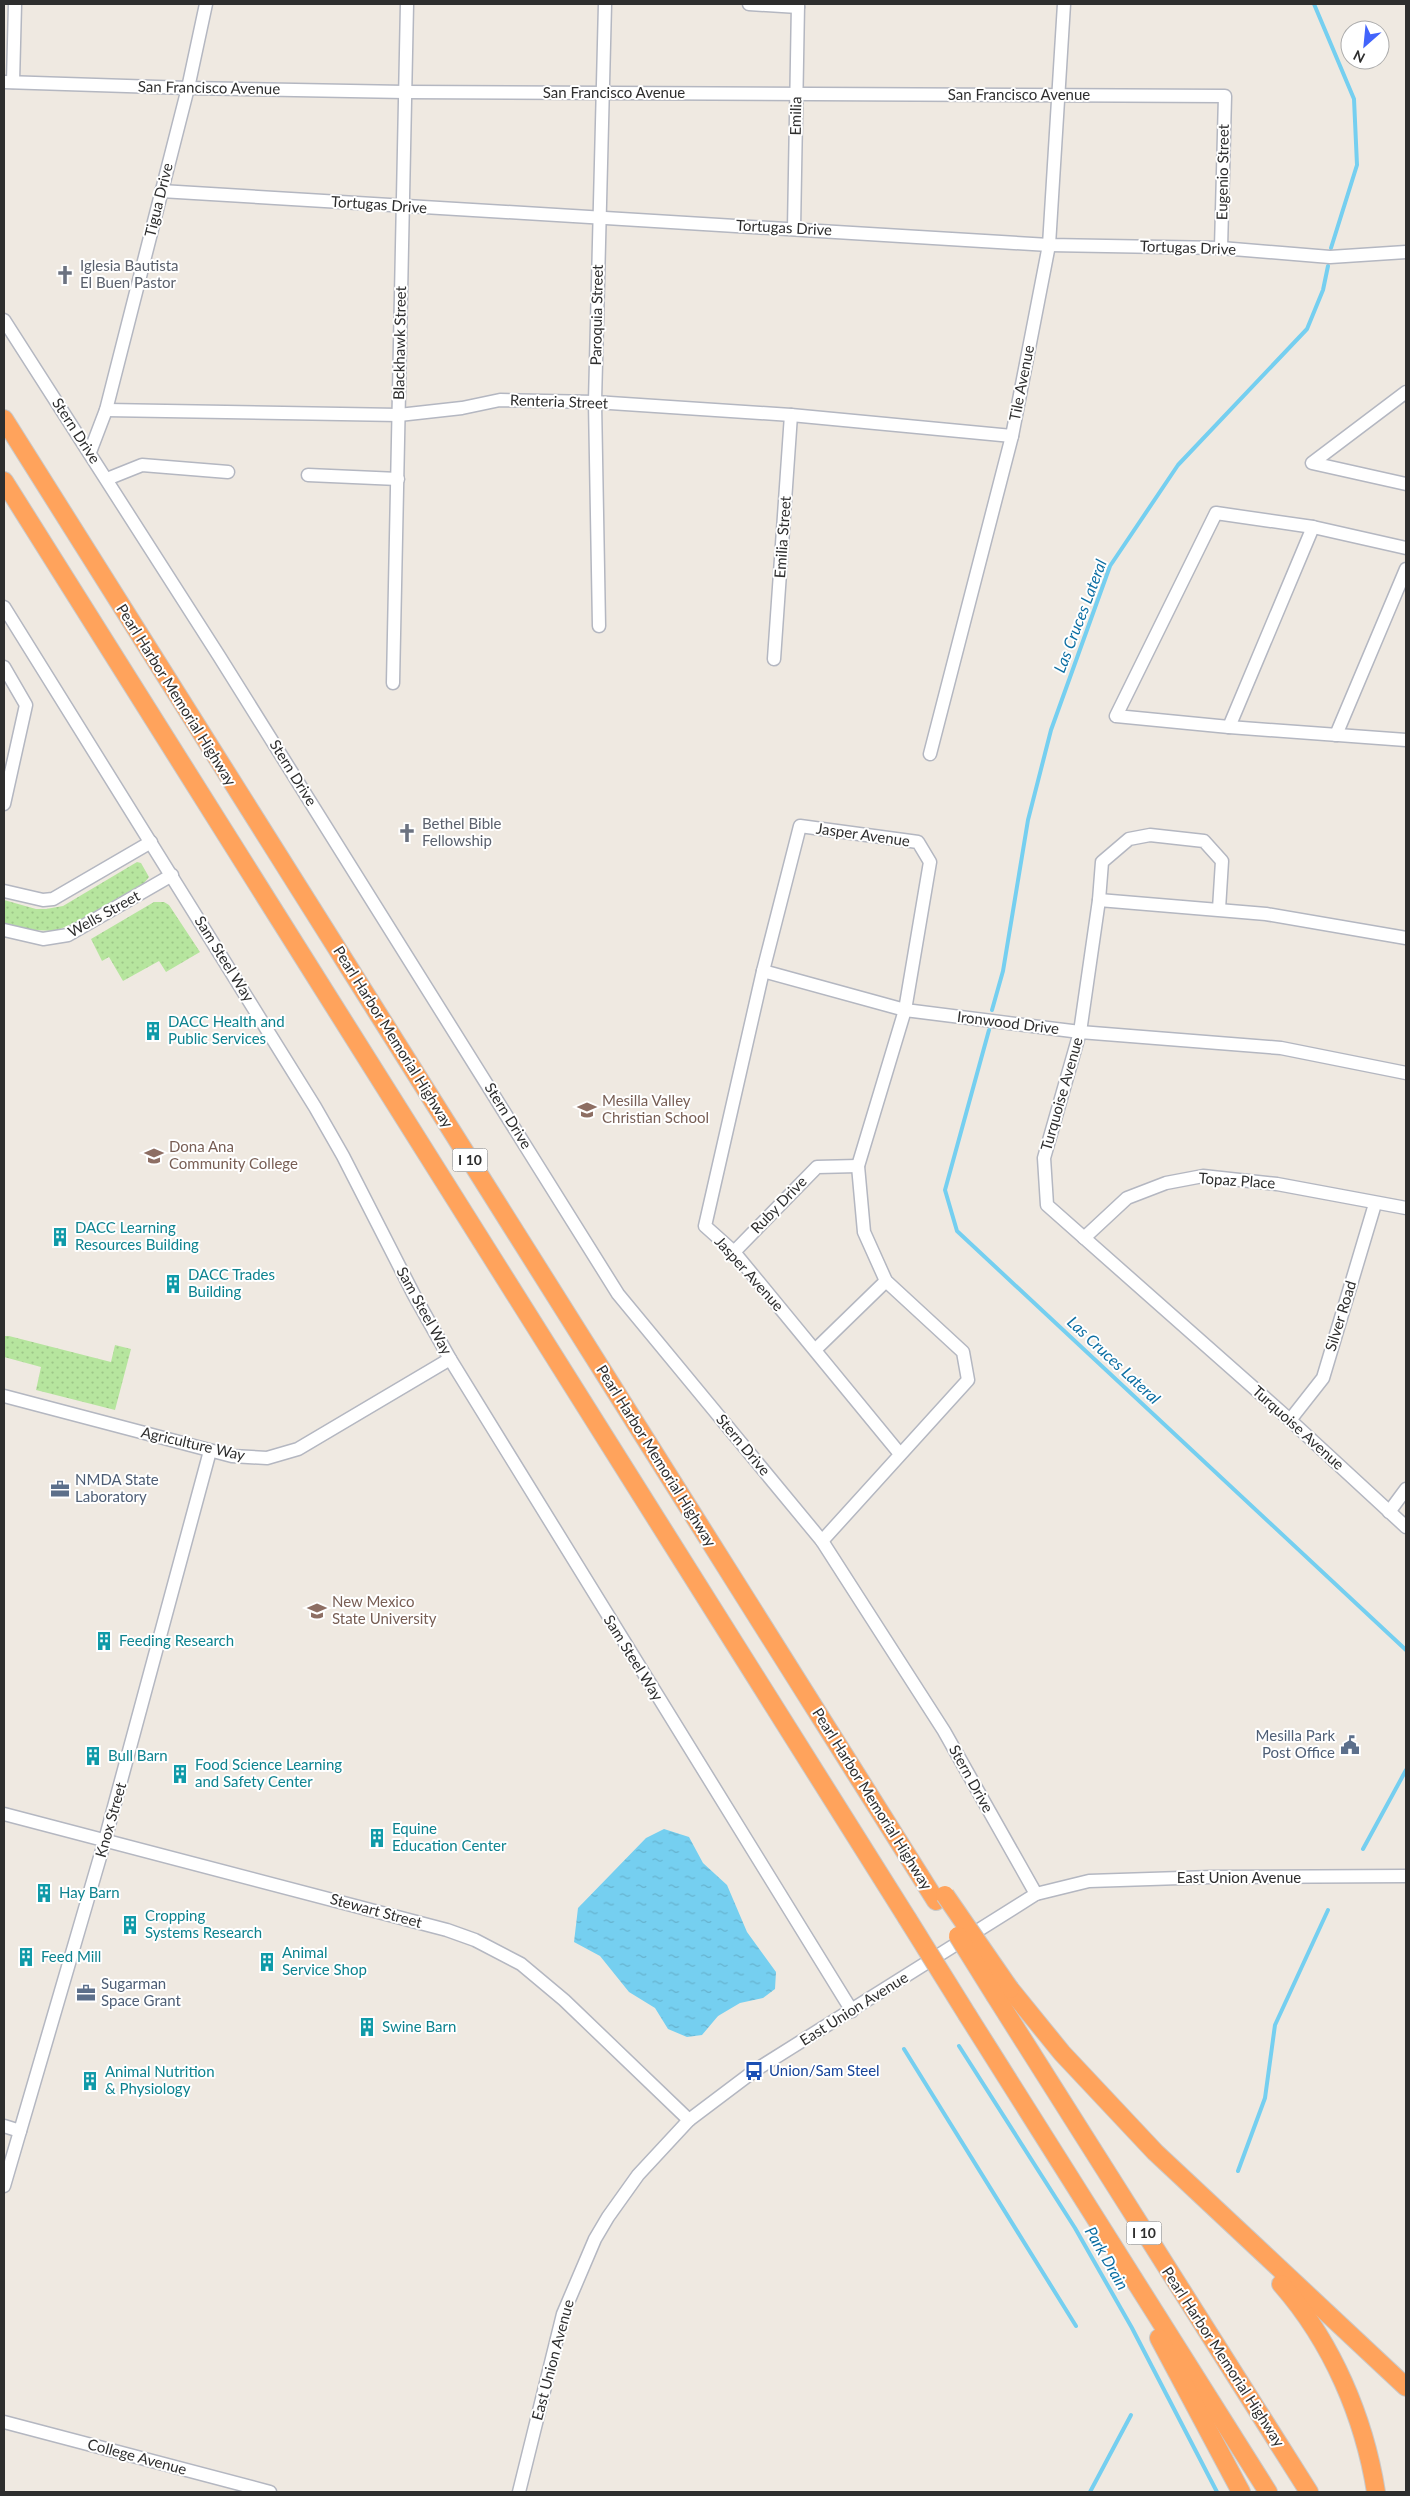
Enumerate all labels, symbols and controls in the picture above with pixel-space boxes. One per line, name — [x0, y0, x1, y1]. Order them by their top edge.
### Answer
north arrow — [1340, 20, 1390, 70]
text: N — [1350, 47, 1368, 67]
street label: San Francisco Avenue — [138, 77, 280, 97]
street label: San Francisco Avenue — [543, 83, 685, 101]
street label: San Francisco Avenue — [948, 85, 1090, 103]
street label: Emilia — [786, 96, 804, 136]
street label: Eugenio Street — [1212, 123, 1232, 220]
street label: Tigua Drive — [140, 161, 176, 239]
street label: Tortugas Drive — [331, 192, 428, 216]
street label: Tortugas Drive — [736, 215, 833, 239]
street label: Tortugas Drive — [1140, 236, 1236, 258]
place label: Iglesia Bautista El Buen Pastor — [80, 256, 179, 291]
church icon: Iglesia Bautista El Buen Pastor — [54, 264, 76, 286]
street label: Paroquia Street — [586, 264, 606, 366]
street label: Blackhawk Street — [389, 285, 409, 400]
street label: Tile Avenue — [1005, 343, 1037, 422]
street label: Renteria Street — [510, 390, 609, 412]
street label: Stern Drive — [49, 394, 105, 467]
street label: Emilia Street — [770, 495, 794, 579]
water label: Las Cruces Lateral — [1049, 556, 1110, 675]
street label: Pearl Harbor Memorial Highway — [113, 600, 241, 789]
street label: Stern Drive — [266, 736, 321, 809]
place label: Bethel Bible Fellowship — [422, 814, 502, 849]
street label: Jasper Avenue — [815, 819, 911, 850]
church icon: Bethel Bible Fellowship — [396, 822, 418, 844]
street label: Wells Street — [64, 886, 143, 940]
street label: Sam Steel Way — [191, 912, 258, 1005]
street label: Pearl Harbor Memorial Highway — [330, 942, 458, 1131]
street label: Ironwood Drive — [956, 1007, 1060, 1037]
place label: DACC Health and Public Services — [168, 1012, 285, 1047]
building icon: DACC Health and Public Services — [142, 1020, 164, 1042]
street label: Turquoise Avenue — [1036, 1035, 1086, 1152]
street label: Stern Drive — [481, 1079, 536, 1152]
place label: Mesilla Valley Christian School — [602, 1091, 709, 1126]
school or university icon: Mesilla Valley Christian School — [576, 1099, 598, 1121]
place label: Dona Ana Community College — [169, 1137, 298, 1172]
school or university icon: Dona Ana Community College — [143, 1145, 165, 1167]
road number: I 10 — [452, 1148, 488, 1172]
street label: Topaz Place — [1198, 1168, 1276, 1192]
street label: Ruby Drive — [747, 1172, 810, 1237]
place label: DACC Learning Resources Building — [75, 1218, 199, 1253]
building icon: DACC Learning Resources Building — [49, 1226, 71, 1248]
street label: Jasper Avenue — [711, 1232, 788, 1315]
street label: Sam Steel Way — [393, 1264, 457, 1358]
place label: DACC Trades Building — [188, 1265, 275, 1300]
building icon: DACC Trades Building — [162, 1273, 184, 1295]
street label: Silver Road — [1321, 1278, 1359, 1353]
water label: Las Cruces Lateral — [1064, 1312, 1165, 1408]
street label: Pearl Harbor Memorial Highway — [593, 1361, 721, 1550]
street label: Turquoise Avenue — [1249, 1381, 1348, 1473]
street label: Stern Drive — [713, 1410, 775, 1479]
street label: Agriculture Way — [139, 1422, 247, 1464]
place label: NMDA State Laboratory — [75, 1470, 159, 1505]
office icon: NMDA State Laboratory — [49, 1478, 71, 1500]
place label: New Mexico State University — [332, 1592, 437, 1627]
school or university icon: New Mexico State University — [306, 1600, 328, 1622]
street label: Sam Steel Way — [600, 1611, 667, 1704]
building icon: Feeding Research — [93, 1630, 115, 1652]
place label: Feeding Research — [119, 1631, 234, 1649]
street label: Pearl Harbor Memorial Highway — [809, 1704, 937, 1893]
place label: Mesilla Park Post Office — [1256, 1726, 1335, 1761]
public building icon: Mesilla Park Post Office — [1339, 1734, 1361, 1756]
street label: Stern Drive — [946, 1742, 998, 1816]
building icon: Bull Barn — [82, 1745, 104, 1767]
place label: Bull Barn — [108, 1746, 168, 1764]
place label: Food Science Learning and Safety Center — [195, 1755, 342, 1790]
building icon: Food Science Learning and Safety Center — [169, 1763, 191, 1785]
street label: Knox Street — [91, 1780, 130, 1859]
place label: Equine Education Center — [392, 1819, 507, 1854]
building icon: Equine Education Center — [366, 1827, 388, 1849]
street label: East Union Avenue — [1177, 1868, 1301, 1886]
building icon: Hay Barn — [33, 1882, 55, 1904]
place label: Hay Barn — [59, 1883, 120, 1901]
street label: Stewart Street — [328, 1889, 425, 1931]
place label: Cropping Systems Research — [145, 1906, 262, 1941]
building icon: Cropping Systems Research — [119, 1914, 141, 1936]
place label: Animal Service Shop — [282, 1943, 367, 1978]
building icon: Feed Mill — [15, 1946, 37, 1968]
place label: Feed Mill — [41, 1947, 101, 1965]
building icon: Animal Service Shop — [256, 1951, 278, 1973]
street label: East Union Avenue — [796, 1968, 911, 2049]
place label: Sugarman Space Grant — [101, 1974, 182, 2009]
office icon: Sugarman Space Grant — [75, 1982, 97, 2004]
building icon: Swine Barn — [356, 2016, 378, 2038]
place label: Swine Barn — [382, 2017, 456, 2035]
bus stop icon: Union/Sam Steel — [743, 2060, 765, 2082]
place label: Union/Sam Steel — [769, 2061, 880, 2079]
place label: Animal Nutrition & Physiology — [105, 2062, 215, 2097]
building icon: Animal Nutrition & Physiology — [79, 2070, 101, 2092]
road number: I 10 — [1126, 2222, 1162, 2244]
water label: Park Drain — [1082, 2223, 1133, 2293]
street label: Pearl Harbor Memorial Highway — [1159, 2263, 1289, 2450]
street label: East Union Avenue — [527, 2297, 577, 2422]
street label: College Avenue — [86, 2434, 189, 2478]

